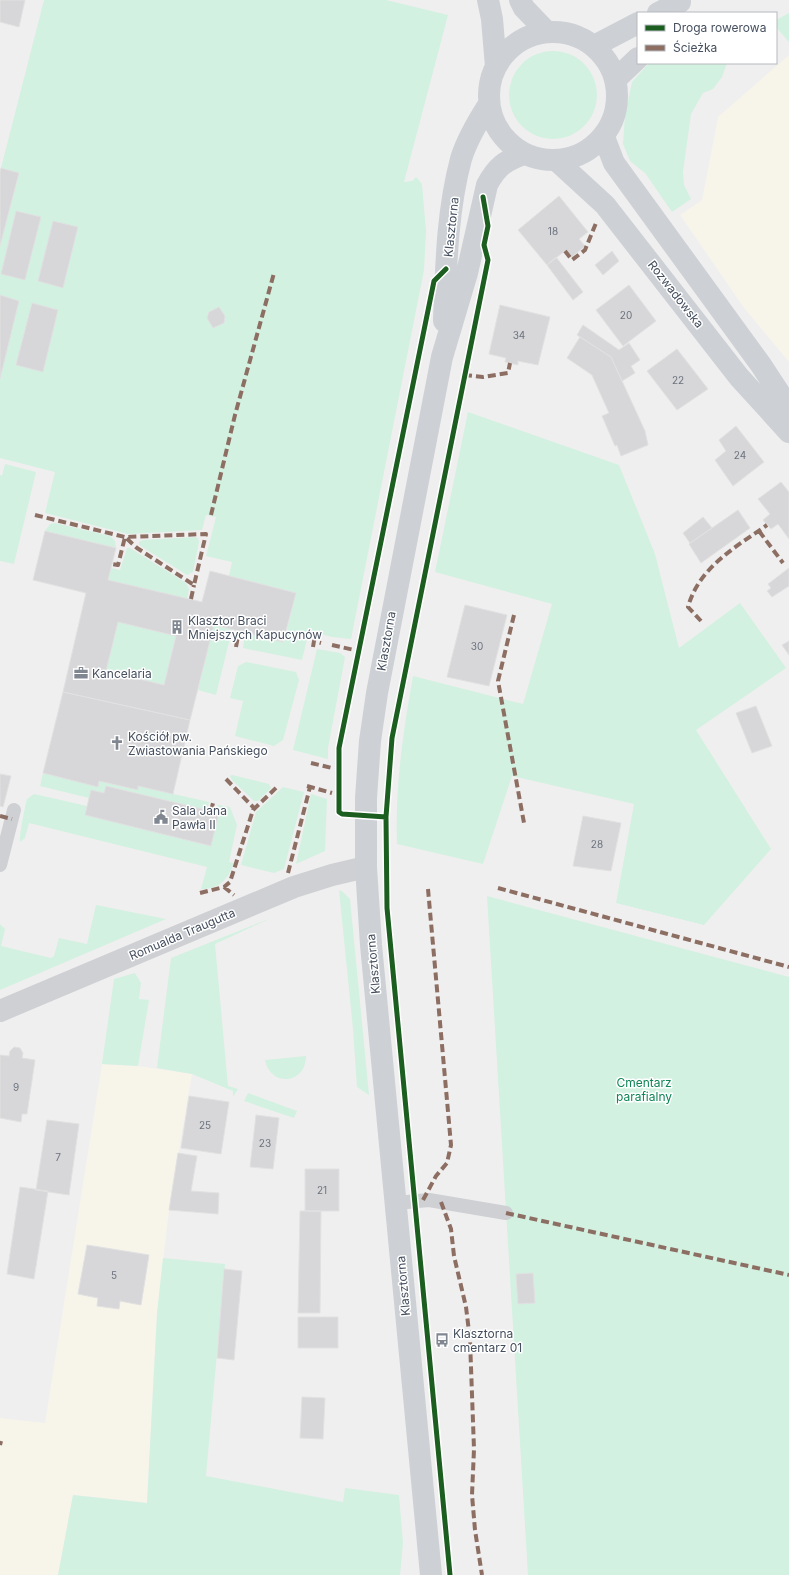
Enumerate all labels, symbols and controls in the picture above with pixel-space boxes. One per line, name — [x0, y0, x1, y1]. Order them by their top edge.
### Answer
legend — [637, 12, 777, 64]
text: Droga rowerowa — [673, 20, 766, 35]
text: Ścieżka — [673, 40, 717, 55]
street label: Klasztorna — [440, 196, 462, 258]
house number: 18 — [548, 225, 558, 237]
street label: Rozwadowska — [645, 257, 707, 331]
house number: 20 — [620, 309, 632, 321]
house number: 34 — [513, 329, 525, 341]
house number: 22 — [672, 374, 684, 386]
house number: 24 — [734, 449, 746, 461]
street label: Klasztorna — [373, 610, 399, 672]
place label: Klasztor Braci Mniejszych Kapucynów — [188, 613, 322, 642]
building icon: Klasztor Braci Mniejszych Kapucynów — [169, 619, 185, 635]
house number: 30 — [471, 640, 483, 652]
office icon: Kancelaria — [73, 665, 89, 681]
place label: Kancelaria — [92, 666, 152, 681]
place label: Kościół pw. Zwiastowania Pańskiego — [128, 729, 268, 758]
church icon: Kościół pw. Zwiastowania Pańskiego — [109, 735, 125, 751]
place label: Sala Jana Pawła II — [172, 803, 227, 832]
public building icon: Sala Jana Pawła II — [153, 809, 169, 825]
house number: 28 — [591, 838, 603, 850]
street label: Romualda Traugutta — [127, 905, 237, 963]
street label: Klasztorna — [363, 933, 383, 995]
park label: Cmentarz parafialny — [616, 1075, 672, 1104]
house number: 9 — [13, 1081, 19, 1093]
house number: 25 — [199, 1119, 211, 1131]
house number: 23 — [259, 1137, 271, 1149]
house number: 7 — [55, 1151, 61, 1163]
house number: 21 — [317, 1184, 327, 1196]
street label: Klasztorna — [393, 1255, 413, 1317]
house number: 5 — [111, 1269, 117, 1281]
place label: Klasztorna cmentarz 01 — [453, 1326, 522, 1355]
bus stop icon: Klasztorna cmentarz 01 — [434, 1332, 450, 1348]

